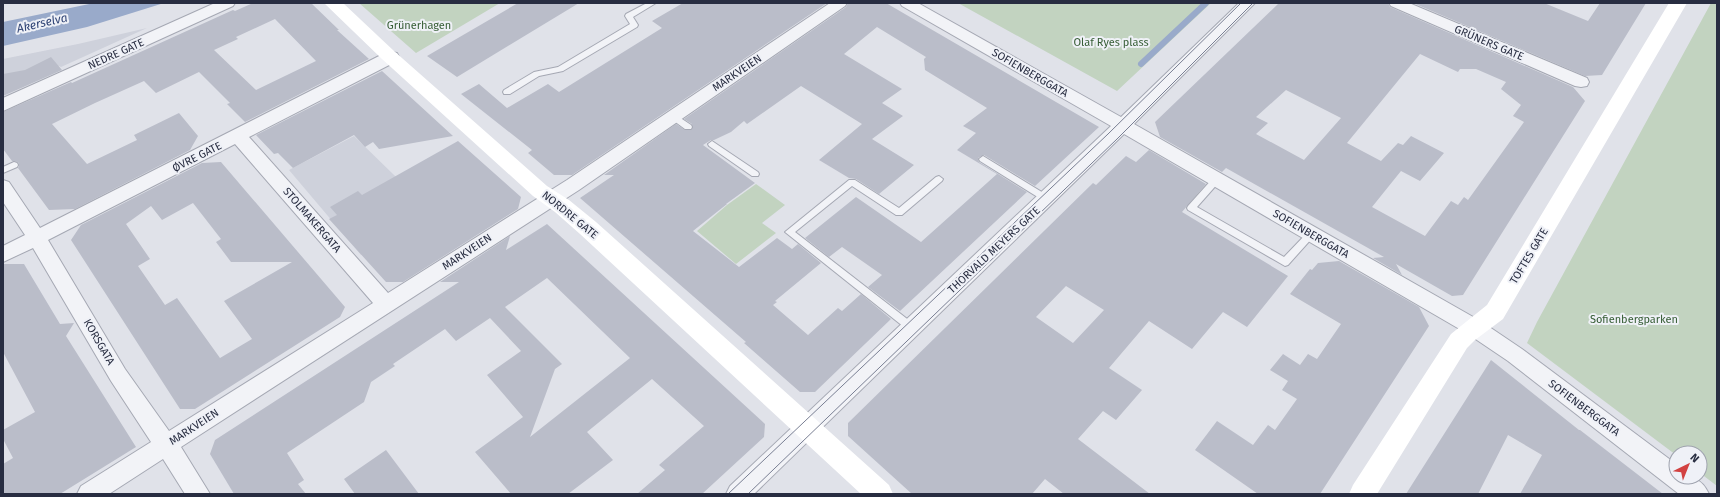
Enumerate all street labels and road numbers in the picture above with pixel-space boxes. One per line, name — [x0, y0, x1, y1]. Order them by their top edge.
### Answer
street label: GRÜNERS GATE — [1452, 22, 1526, 63]
street label: NEDRE GATE — [86, 36, 146, 72]
street label: SOFIENBERGGATA — [990, 46, 1071, 100]
street label: MARKVEIEN — [710, 52, 764, 94]
street label: ØVRE GATE — [170, 139, 224, 175]
street label: STOLMAKERGATA — [280, 185, 344, 256]
street label: NORDRE GATE — [539, 188, 601, 242]
street label: THORVALD MEYERS GATE — [945, 204, 1043, 296]
street label: SOFIENBERGGATA — [1271, 207, 1352, 261]
street label: TOFTES GATE — [1507, 226, 1551, 286]
street label: MARKVEIEN — [440, 231, 494, 273]
street label: KORSGATA — [81, 317, 118, 368]
street label: SOFIENBERGGATA — [1546, 377, 1623, 439]
street label: MARKVEIEN — [167, 406, 221, 448]

